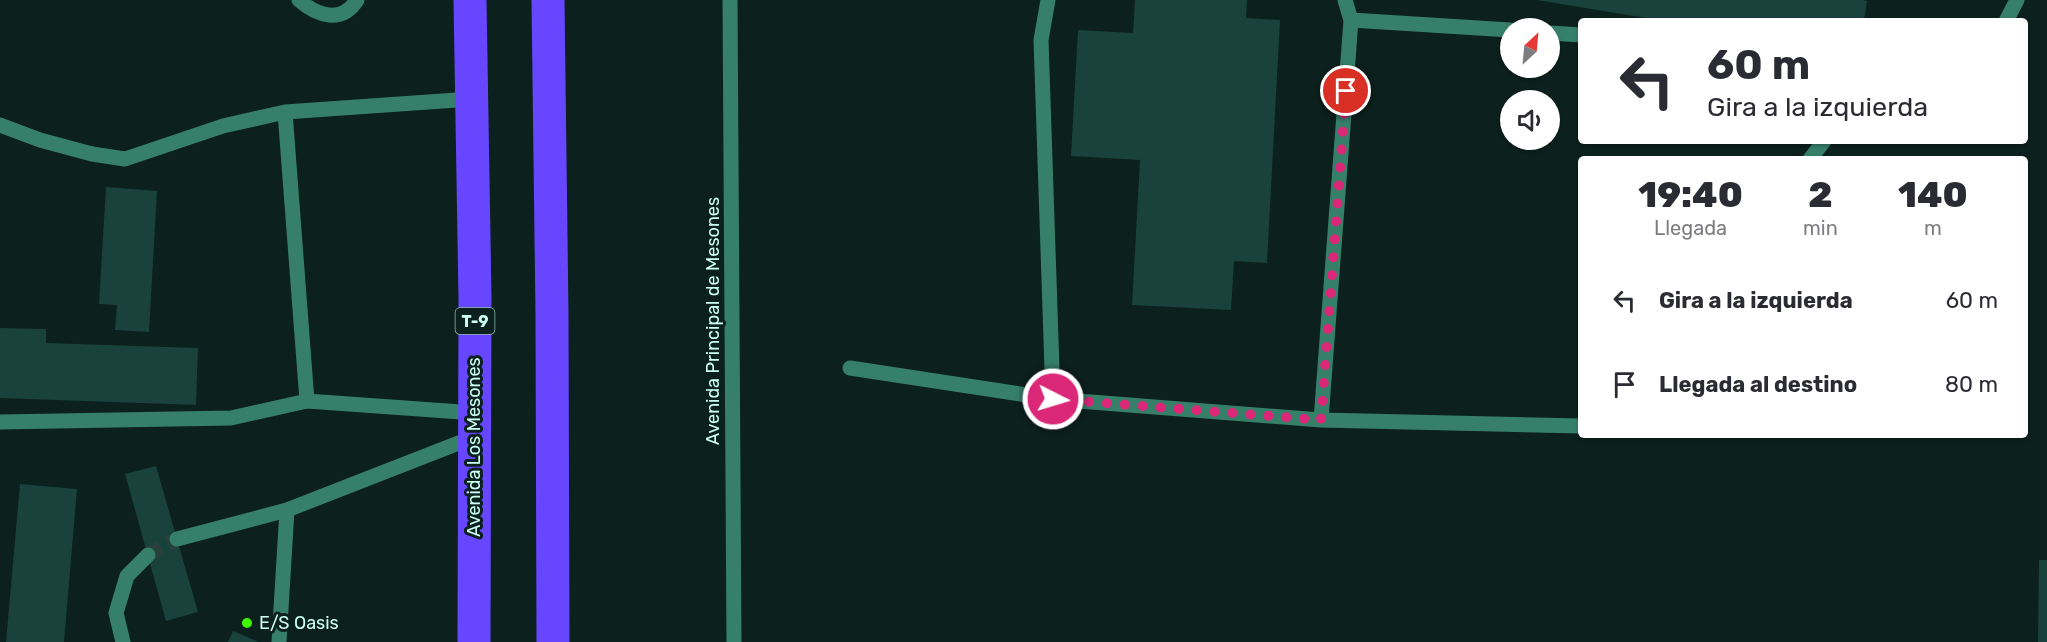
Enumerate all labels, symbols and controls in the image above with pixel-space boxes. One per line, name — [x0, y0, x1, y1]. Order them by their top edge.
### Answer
north arrow — [1500, 18, 1560, 78]
map controls — [1500, 18, 1560, 150]
text: 60 m — [1707, 40, 1810, 90]
icon: left — [1608, 42, 1686, 120]
pin — [1320, 65, 1371, 116]
icon: arrive — [1329, 74, 1362, 107]
button: sound — [1500, 90, 1560, 150]
text: Gira a la izquierda — [1707, 91, 1928, 123]
text: 19:40 — [1638, 173, 1743, 216]
text: 2 — [1808, 173, 1833, 216]
text: 140 — [1898, 173, 1968, 216]
street label: Avenida Principal de Mesones — [702, 197, 724, 445]
text: Llegada — [1654, 216, 1727, 240]
text: min — [1803, 216, 1838, 240]
text: m — [1924, 216, 1942, 240]
icon: left — [1608, 284, 1641, 317]
text: Gira a la izquierda — [1659, 287, 1853, 314]
text: 60 m — [1946, 287, 1998, 314]
road number: T-9 — [456, 308, 494, 334]
street label: Avenida Los Mesones — [463, 357, 485, 537]
position arrow — [1021, 367, 1085, 431]
icon: arrive — [1608, 368, 1641, 401]
text: Llegada al destino — [1659, 371, 1857, 398]
text: 80 m — [1945, 371, 1998, 398]
place label: E/S Oasis — [259, 612, 339, 634]
marker: E/S Oasis — [240, 616, 254, 630]

